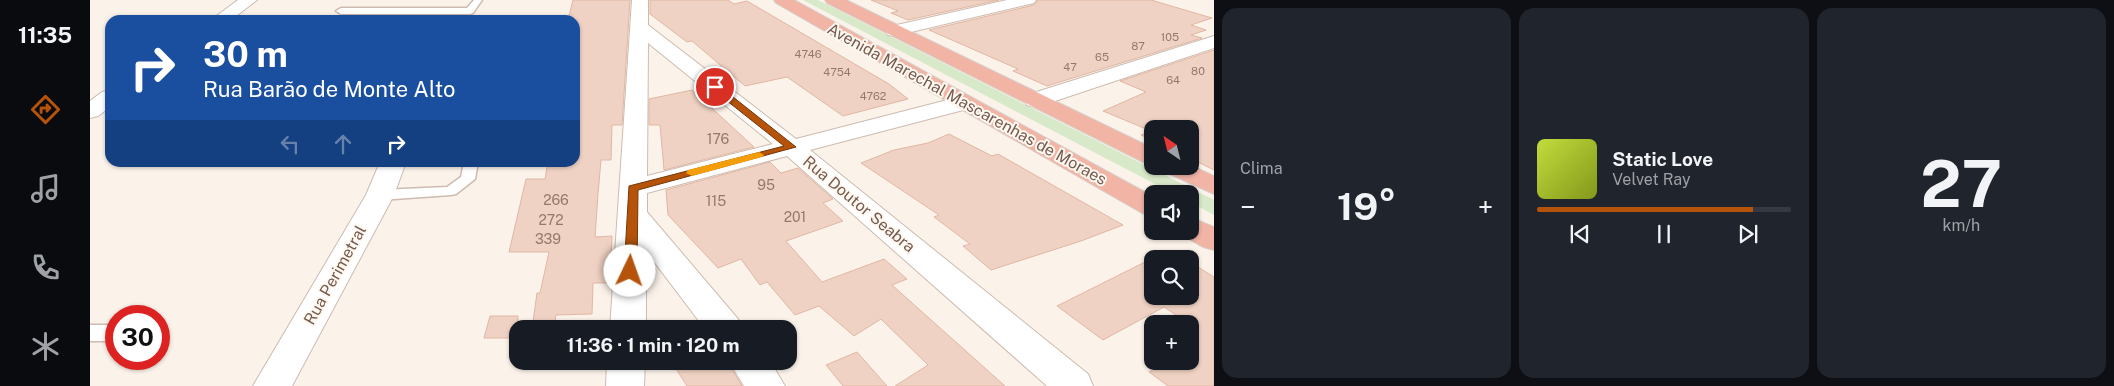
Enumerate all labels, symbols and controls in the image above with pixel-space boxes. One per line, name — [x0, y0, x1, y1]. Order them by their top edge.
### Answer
street label: Avenida Marechal Mascarenhas de Moraes — [824, 19, 1110, 189]
text: 11:35 — [18, 22, 72, 48]
house number: 105 — [1161, 31, 1179, 43]
text: 30 m — [203, 34, 288, 75]
icon: right — [120, 35, 185, 100]
house number: 87 — [1131, 40, 1145, 52]
house number: 4746 — [795, 48, 822, 60]
house number: 65 — [1095, 51, 1109, 63]
house number: 47 — [1063, 61, 1077, 73]
house number: 80 — [1191, 65, 1205, 77]
pin — [694, 66, 736, 108]
house number: 4754 — [823, 66, 851, 78]
icon: arrive — [701, 73, 729, 101]
house number: 64 — [1166, 74, 1180, 86]
text: Rua Barão de Monte Alto — [203, 76, 455, 102]
house number: 4762 — [860, 90, 887, 102]
icon: directions — [28, 92, 63, 127]
north arrow — [1144, 120, 1199, 175]
map controls — [1144, 120, 1199, 370]
icon: left — [276, 130, 304, 158]
icon: ahead — [329, 130, 357, 158]
icon: right — [382, 130, 410, 158]
house number: 176 — [707, 131, 730, 147]
text: 27 — [1920, 145, 2002, 222]
text: Static Love — [1612, 148, 1713, 170]
street label: Rua Doutor Seabra — [799, 152, 919, 256]
text: Clima — [1240, 159, 1283, 178]
text: Velvet Ray — [1612, 170, 1690, 189]
icon: music — [28, 171, 63, 206]
house number: 95 — [757, 177, 775, 193]
text: 19° — [1337, 184, 1396, 229]
button: sound — [1144, 185, 1199, 240]
text: − — [1240, 190, 1256, 223]
text: + — [1478, 190, 1493, 223]
house number: 266 — [543, 192, 569, 208]
house number: 115 — [706, 193, 726, 209]
house number: 201 — [784, 209, 806, 225]
house number: 272 — [538, 212, 564, 228]
text: km/h — [1943, 216, 1980, 235]
icon: previous — [1566, 220, 1594, 248]
icon: pause — [1650, 220, 1678, 248]
icon: next — [1734, 220, 1762, 248]
street label: Rua Perimetral — [300, 222, 370, 328]
house number: 339 — [535, 231, 561, 247]
position arrow — [603, 244, 655, 296]
icon: phone — [28, 250, 63, 285]
button: search — [1144, 250, 1199, 305]
speed limit sign: 30 — [105, 305, 170, 370]
button: + — [1144, 315, 1199, 370]
icon: climate — [28, 329, 63, 364]
text: 11:36 · 1 min · 120 m — [567, 334, 739, 356]

